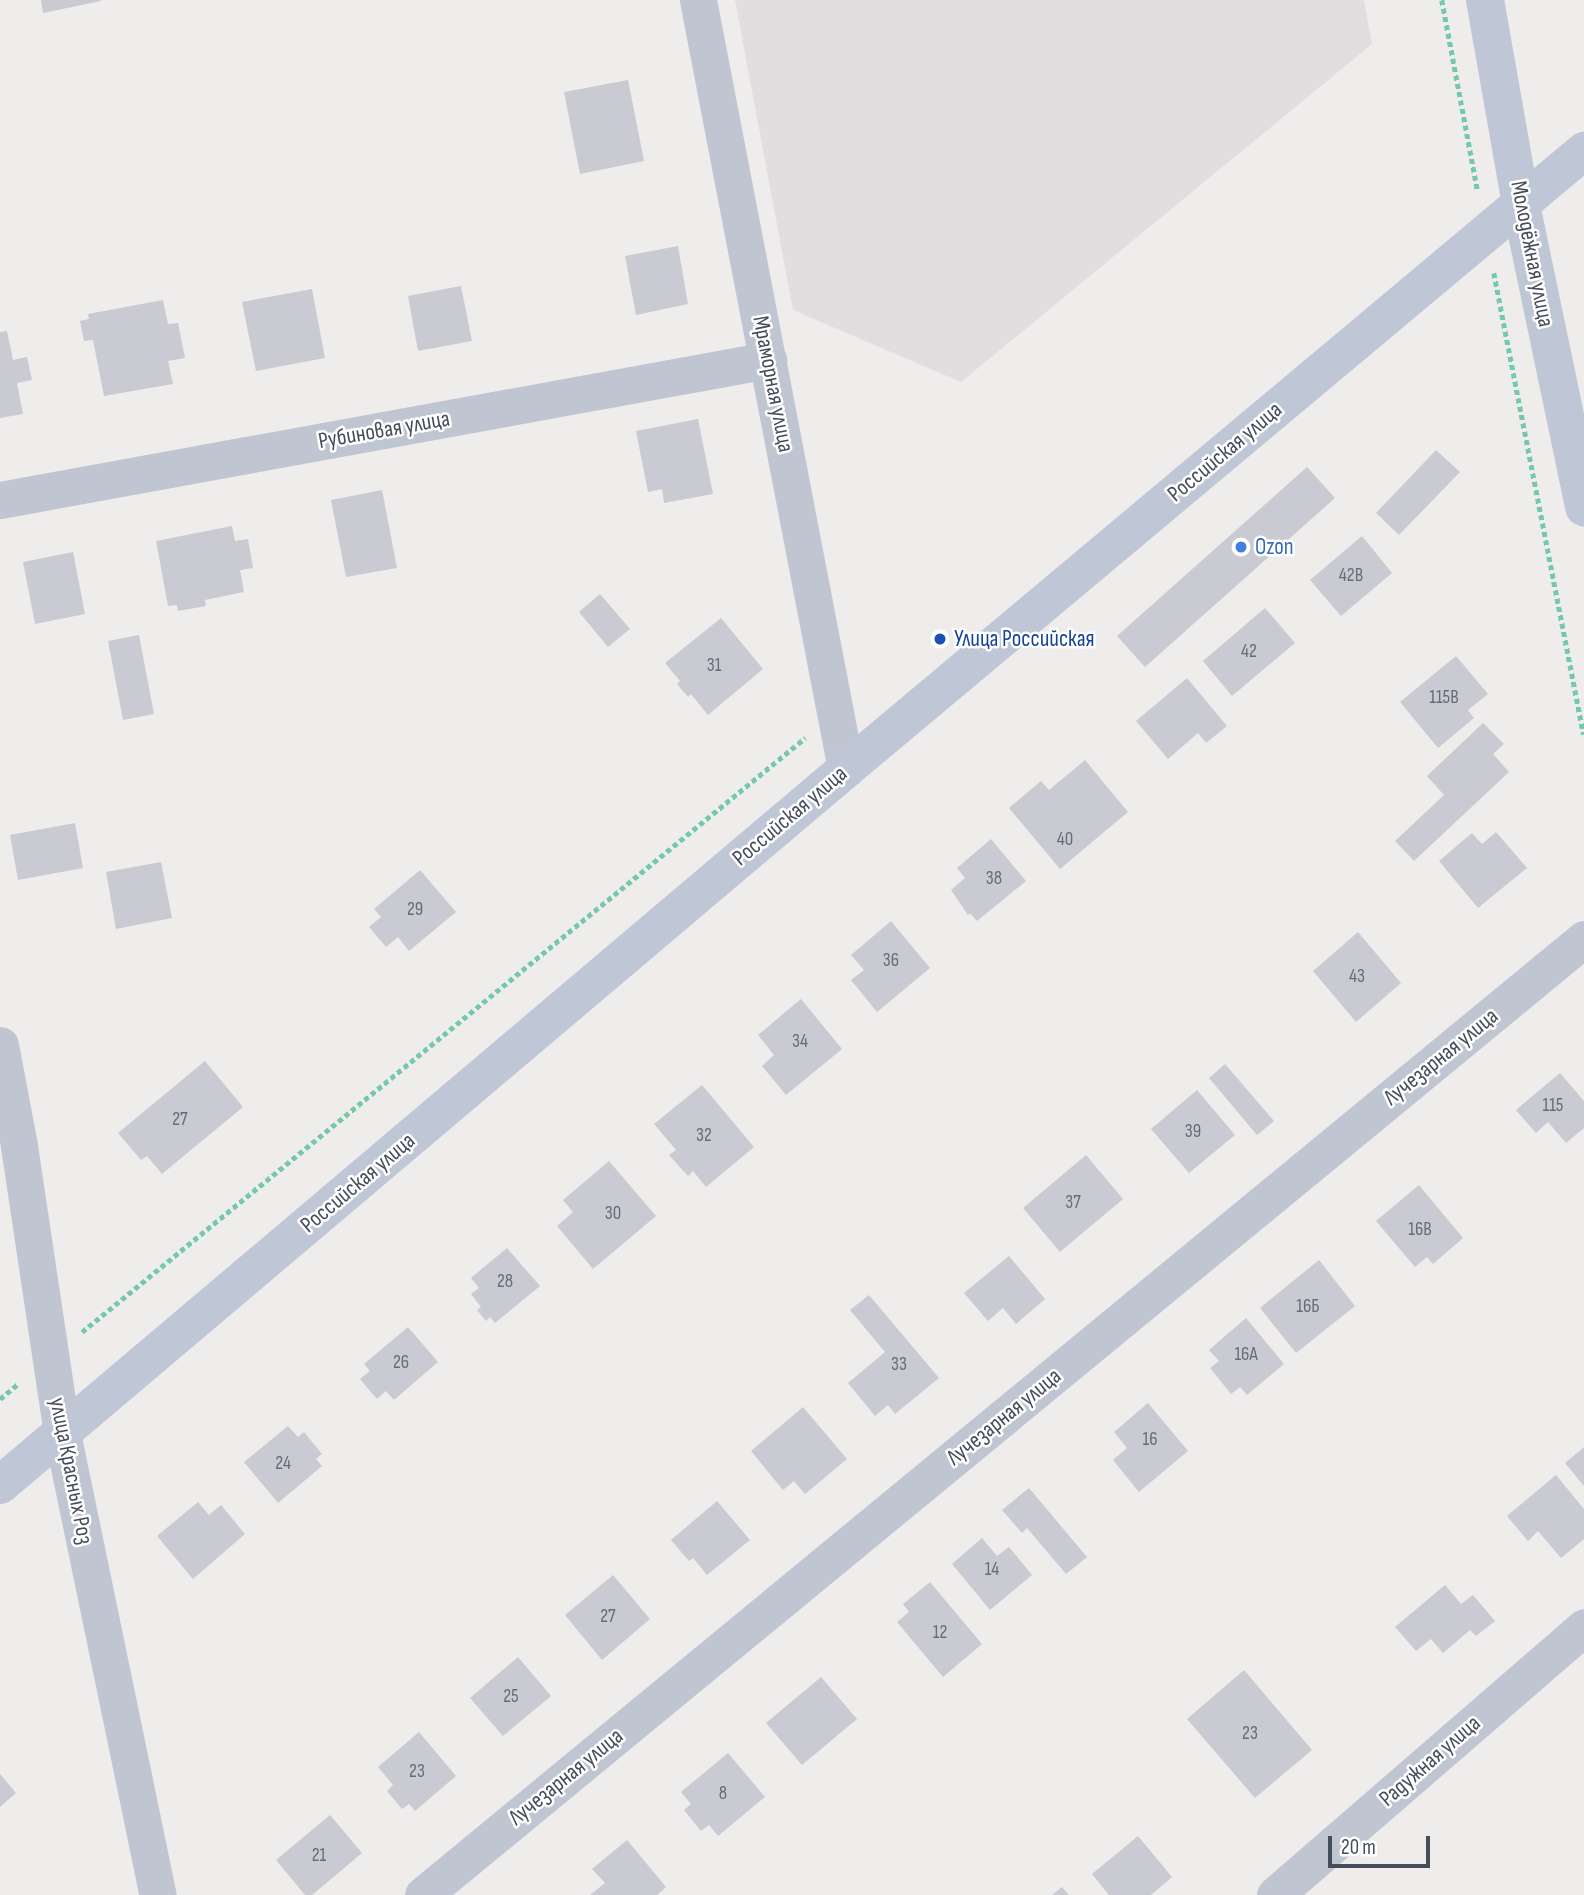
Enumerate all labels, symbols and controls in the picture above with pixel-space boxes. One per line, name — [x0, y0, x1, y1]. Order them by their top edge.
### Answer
street label: Молодёжная улица — [1504, 179, 1560, 329]
street label: Мраморная улица — [746, 313, 800, 455]
street label: Российская улица — [1162, 396, 1288, 508]
street label: Рубиновая улица — [316, 405, 452, 455]
place label: Ozon — [1255, 533, 1294, 561]
marker: Ozon — [1233, 539, 1249, 555]
house number: 42В — [1339, 565, 1363, 587]
place label: Улица Российская — [954, 625, 1095, 653]
marker: Улица Российская — [932, 631, 948, 647]
house number: 42 — [1241, 641, 1257, 663]
house number: 31 — [707, 655, 721, 677]
house number: 115В — [1429, 687, 1459, 709]
street label: Российская улица — [727, 760, 853, 872]
house number: 40 — [1057, 829, 1073, 851]
house number: 38 — [986, 868, 1002, 890]
house number: 29 — [407, 899, 423, 921]
house number: 36 — [883, 950, 899, 972]
house number: 43 — [1349, 966, 1365, 988]
street label: Лучезарная улица — [1378, 1002, 1504, 1112]
house number: 34 — [792, 1031, 808, 1053]
house number: 115 — [1543, 1095, 1563, 1117]
house number: 27 — [172, 1109, 188, 1131]
house number: 39 — [1185, 1121, 1201, 1143]
house number: 32 — [696, 1125, 712, 1147]
street label: Российская улица — [295, 1127, 421, 1239]
house number: 37 — [1065, 1192, 1081, 1214]
house number: 30 — [605, 1203, 621, 1225]
house number: 16В — [1408, 1219, 1432, 1241]
house number: 28 — [497, 1271, 513, 1293]
house number: 16Б — [1296, 1296, 1320, 1318]
house number: 16А — [1234, 1344, 1258, 1366]
house number: 26 — [393, 1352, 409, 1374]
house number: 33 — [891, 1354, 907, 1376]
street label: Лучезарная улица — [941, 1362, 1067, 1472]
street label: улица Красных Роз — [43, 1395, 99, 1547]
house number: 16 — [1143, 1429, 1157, 1451]
house number: 24 — [275, 1453, 291, 1475]
house number: 14 — [985, 1559, 999, 1581]
house number: 27 — [600, 1606, 616, 1628]
house number: 12 — [933, 1622, 947, 1644]
house number: 25 — [503, 1686, 519, 1708]
street label: Радужная улица — [1374, 1710, 1486, 1812]
street label: Лучезарная улица — [503, 1722, 629, 1832]
house number: 23 — [1242, 1723, 1258, 1745]
house number: 23 — [409, 1761, 425, 1783]
house number: 8 — [719, 1783, 727, 1805]
scale bar — [1332, 1822, 1434, 1866]
text: 20 m — [1341, 1835, 1376, 1860]
house number: 21 — [312, 1845, 326, 1867]

